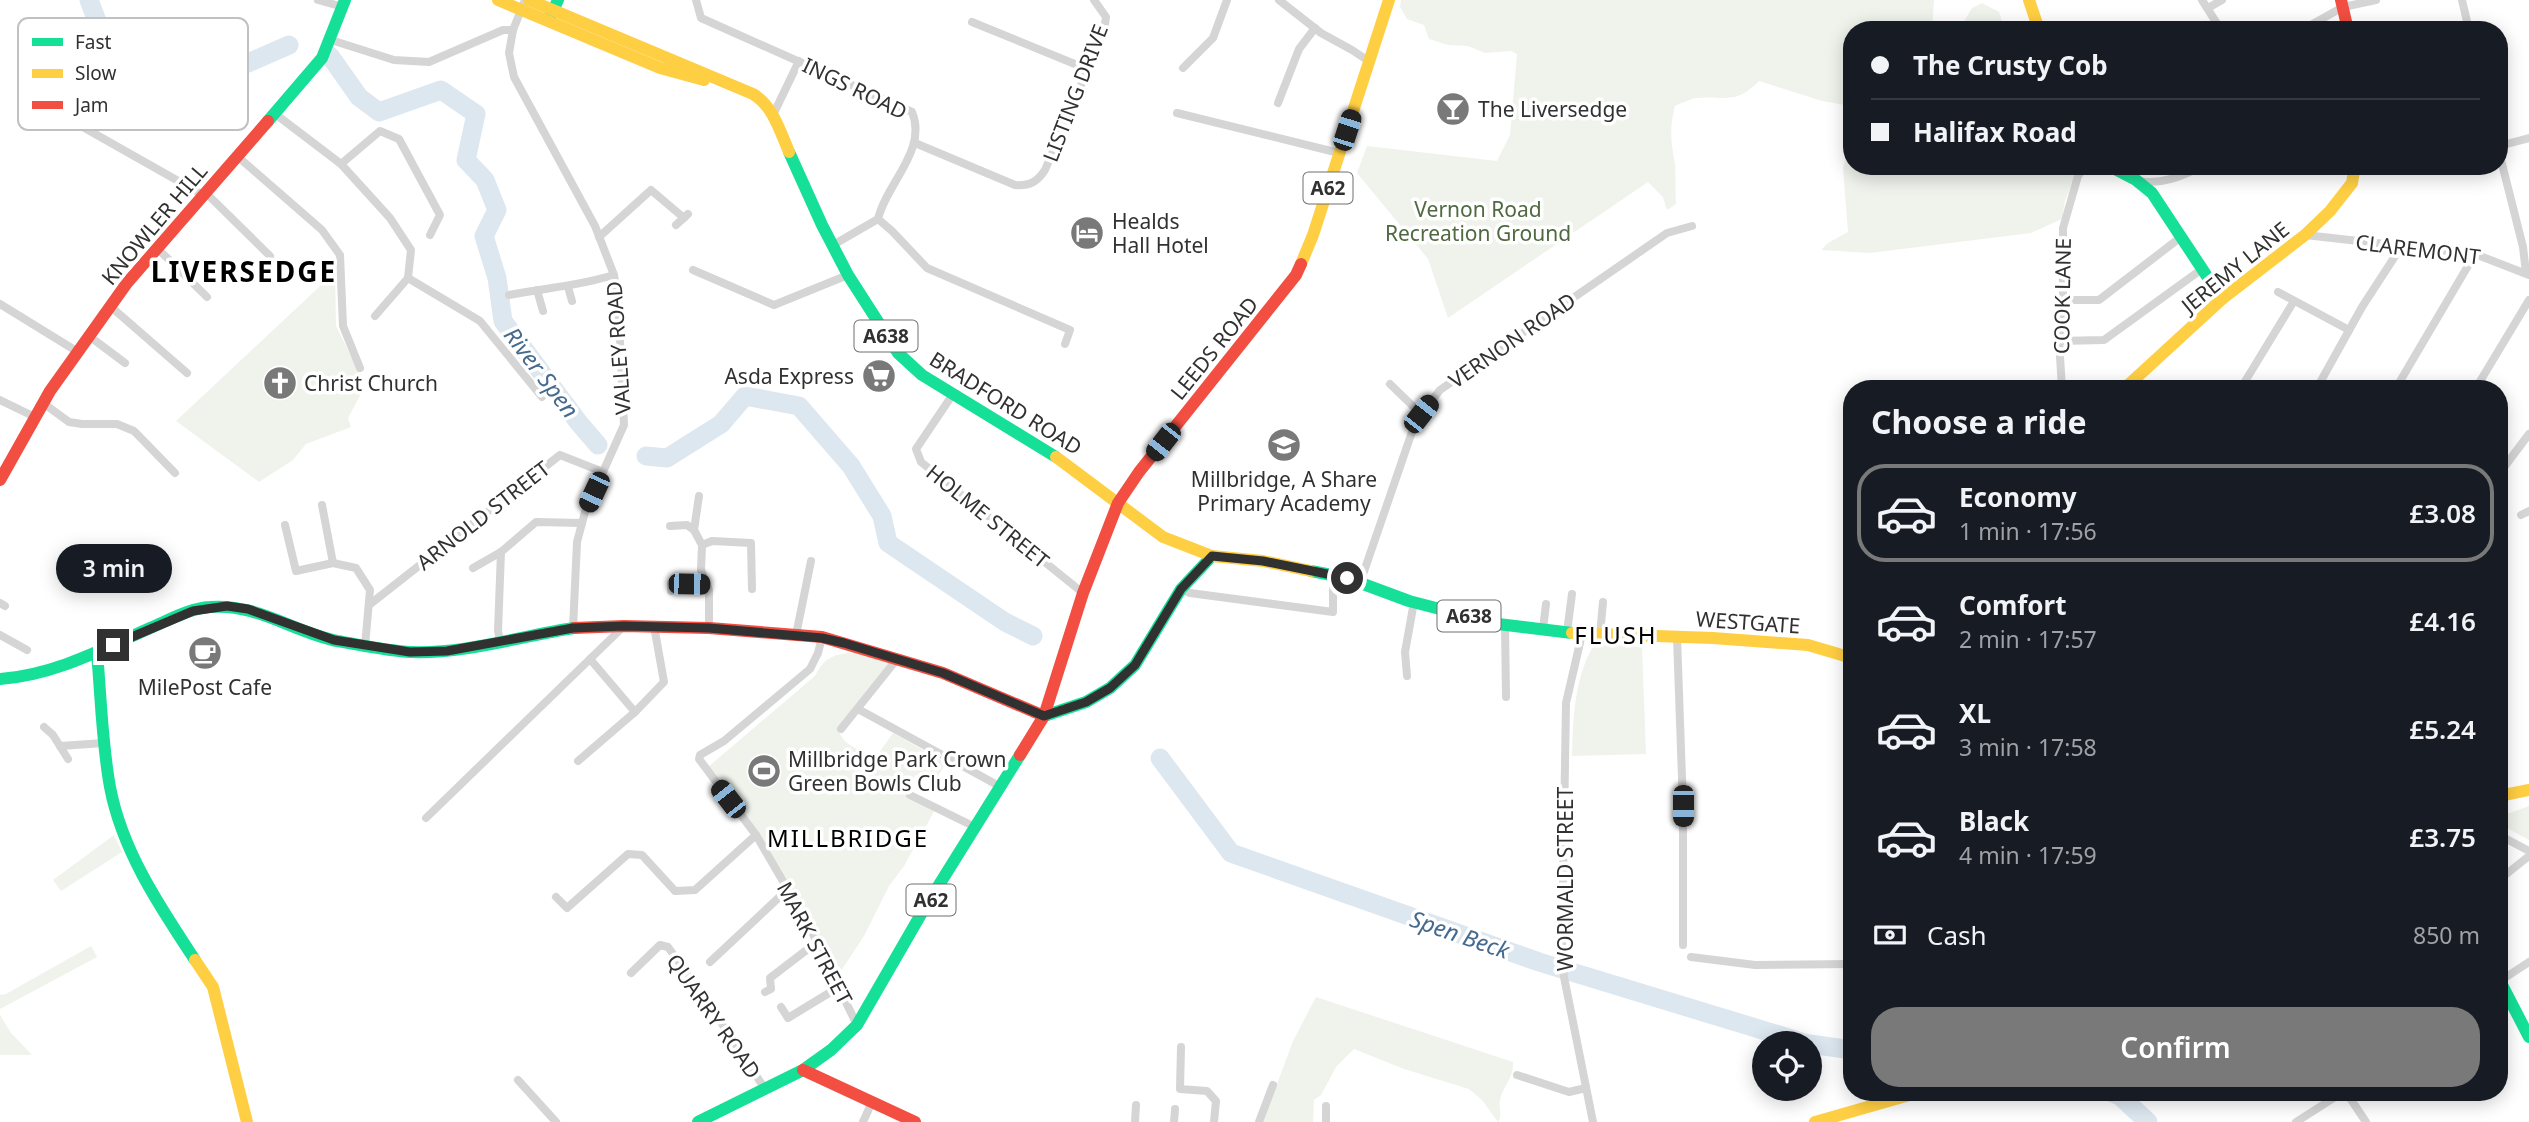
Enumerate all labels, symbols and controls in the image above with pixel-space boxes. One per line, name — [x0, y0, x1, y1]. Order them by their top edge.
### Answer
legend — [18, 18, 248, 130]
street label: LISTING DRIVE — [1036, 20, 1114, 166]
text: Fast — [75, 29, 112, 55]
text: The Crusty Cob — [1913, 47, 2108, 83]
street label: INGS ROAD — [798, 51, 912, 125]
text: Slow — [75, 60, 116, 86]
bar icon: The Liversedge — [1434, 90, 1472, 128]
text: Jam — [73, 92, 109, 118]
place label: The Liversedge — [1478, 95, 1627, 123]
car — [1331, 107, 1364, 153]
text: Halifax Road — [1913, 114, 2077, 150]
street label: KNOWLER HILL — [95, 157, 213, 291]
road number: A62 — [1304, 172, 1352, 204]
park label: Vernon Road Recreation Ground — [1385, 195, 1571, 247]
place label: Healds Hall Hotel — [1112, 207, 1209, 259]
hotel icon: Healds Hall Hotel — [1068, 214, 1106, 252]
street label: JEREMY LANE — [2174, 215, 2295, 320]
street label: CLAREMONT — [2354, 227, 2482, 271]
street label: COOK LANE — [2047, 238, 2077, 354]
district label: LIVERSEDGE — [151, 252, 337, 290]
street label: VALLEY ROAD — [599, 280, 637, 416]
street label: VERNON ROAD — [1443, 286, 1581, 394]
street label: LEEDS ROAD — [1164, 291, 1264, 405]
water label: River Spen — [497, 320, 587, 424]
road number: A638 — [854, 320, 917, 352]
street label: BRADFORD ROAD — [925, 345, 1087, 461]
supermarket icon: Asda Express — [860, 357, 898, 395]
place label: Asda Express — [724, 362, 854, 390]
church icon: Christ Church — [261, 364, 299, 402]
place label: Christ Church — [304, 369, 438, 397]
car — [1400, 391, 1443, 437]
text: Choose a ride — [1871, 400, 2087, 443]
car — [1142, 419, 1185, 465]
school or university icon: Millbridge, A Share Primary Academy — [1265, 426, 1303, 464]
street label: ARNOLD STREET — [411, 454, 556, 576]
street label: HOLME STREET — [921, 458, 1056, 574]
place label: Millbridge, A Share Primary Academy — [1191, 465, 1377, 517]
car — [576, 469, 613, 515]
text: Economy — [1959, 479, 2077, 515]
icon: car — [1875, 482, 1938, 545]
text: £3.08 — [2409, 495, 2476, 531]
text: 1 min · 17:56 — [1959, 515, 2097, 547]
callout: 3 min — [55, 544, 171, 592]
text: 3 min — [83, 552, 145, 584]
route start — [1331, 562, 1363, 594]
car — [668, 573, 711, 595]
text: Comfort — [1959, 587, 2067, 623]
icon: car — [1875, 590, 1938, 653]
road number: A638 — [1438, 600, 1500, 632]
text: £4.16 — [2409, 603, 2476, 639]
street label: WESTGATE — [1695, 604, 1801, 640]
district label: FLUSH — [1574, 618, 1658, 651]
text: 2 min · 17:57 — [1959, 623, 2097, 655]
route end — [97, 629, 129, 661]
cafe icon: MilePost Cafe — [186, 634, 224, 672]
place label: MilePost Cafe — [138, 673, 272, 701]
text: XL — [1959, 695, 1991, 731]
icon: car — [1875, 698, 1938, 761]
text: £5.24 — [2409, 711, 2476, 747]
text: 3 min · 17:58 — [1959, 731, 2097, 763]
place label: Millbridge Park Crown Green Bowls Club — [788, 745, 1007, 797]
sports icon: Millbridge Park Crown Green Bowls Club — [745, 752, 783, 790]
car — [707, 776, 750, 822]
car — [1673, 785, 1694, 827]
street label: WORMALD STREET — [1551, 787, 1579, 971]
text: Black — [1959, 803, 2029, 839]
icon: car — [1875, 806, 1938, 869]
text: £3.75 — [2409, 819, 2476, 855]
district label: MILLBRIDGE — [767, 821, 929, 854]
text: 4 min · 17:59 — [1959, 839, 2097, 871]
street label: MARK STREET — [771, 877, 859, 1010]
road number: A62 — [906, 885, 956, 916]
water label: Spen Beck — [1406, 902, 1515, 966]
icon: cash — [1871, 916, 1909, 954]
text: Cash — [1927, 917, 1987, 953]
text: 850 m — [2413, 919, 2480, 951]
street label: QUARRY ROAD — [661, 948, 767, 1084]
button: Confirm — [1871, 1007, 2480, 1087]
map controls — [1752, 1031, 1822, 1101]
button: locate — [1752, 1031, 1822, 1101]

